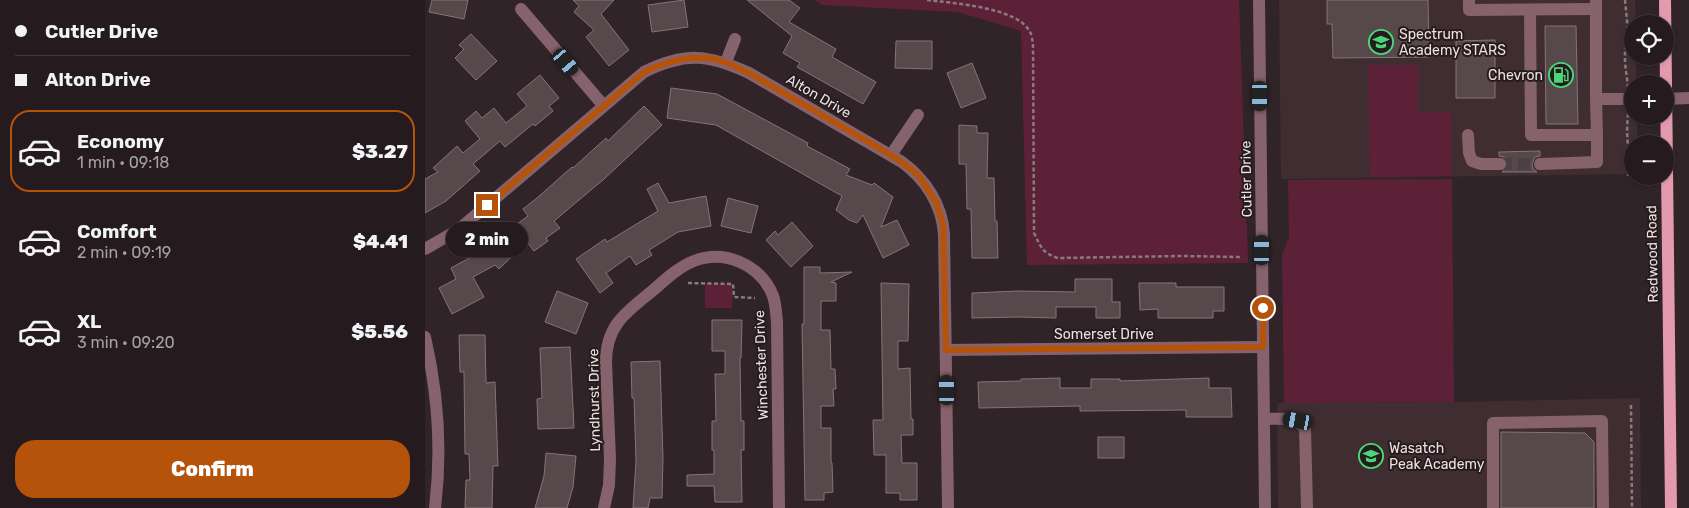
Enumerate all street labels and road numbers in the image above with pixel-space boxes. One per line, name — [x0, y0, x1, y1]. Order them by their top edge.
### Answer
street label: Alton Drive — [783, 71, 854, 122]
street label: Cutler Drive — [1237, 140, 1256, 217]
street label: Redwood Road — [1643, 205, 1662, 303]
street label: Winchester Drive — [751, 310, 772, 420]
street label: Somerset Drive — [1054, 326, 1154, 343]
street label: Lyndhurst Drive — [585, 348, 604, 452]

